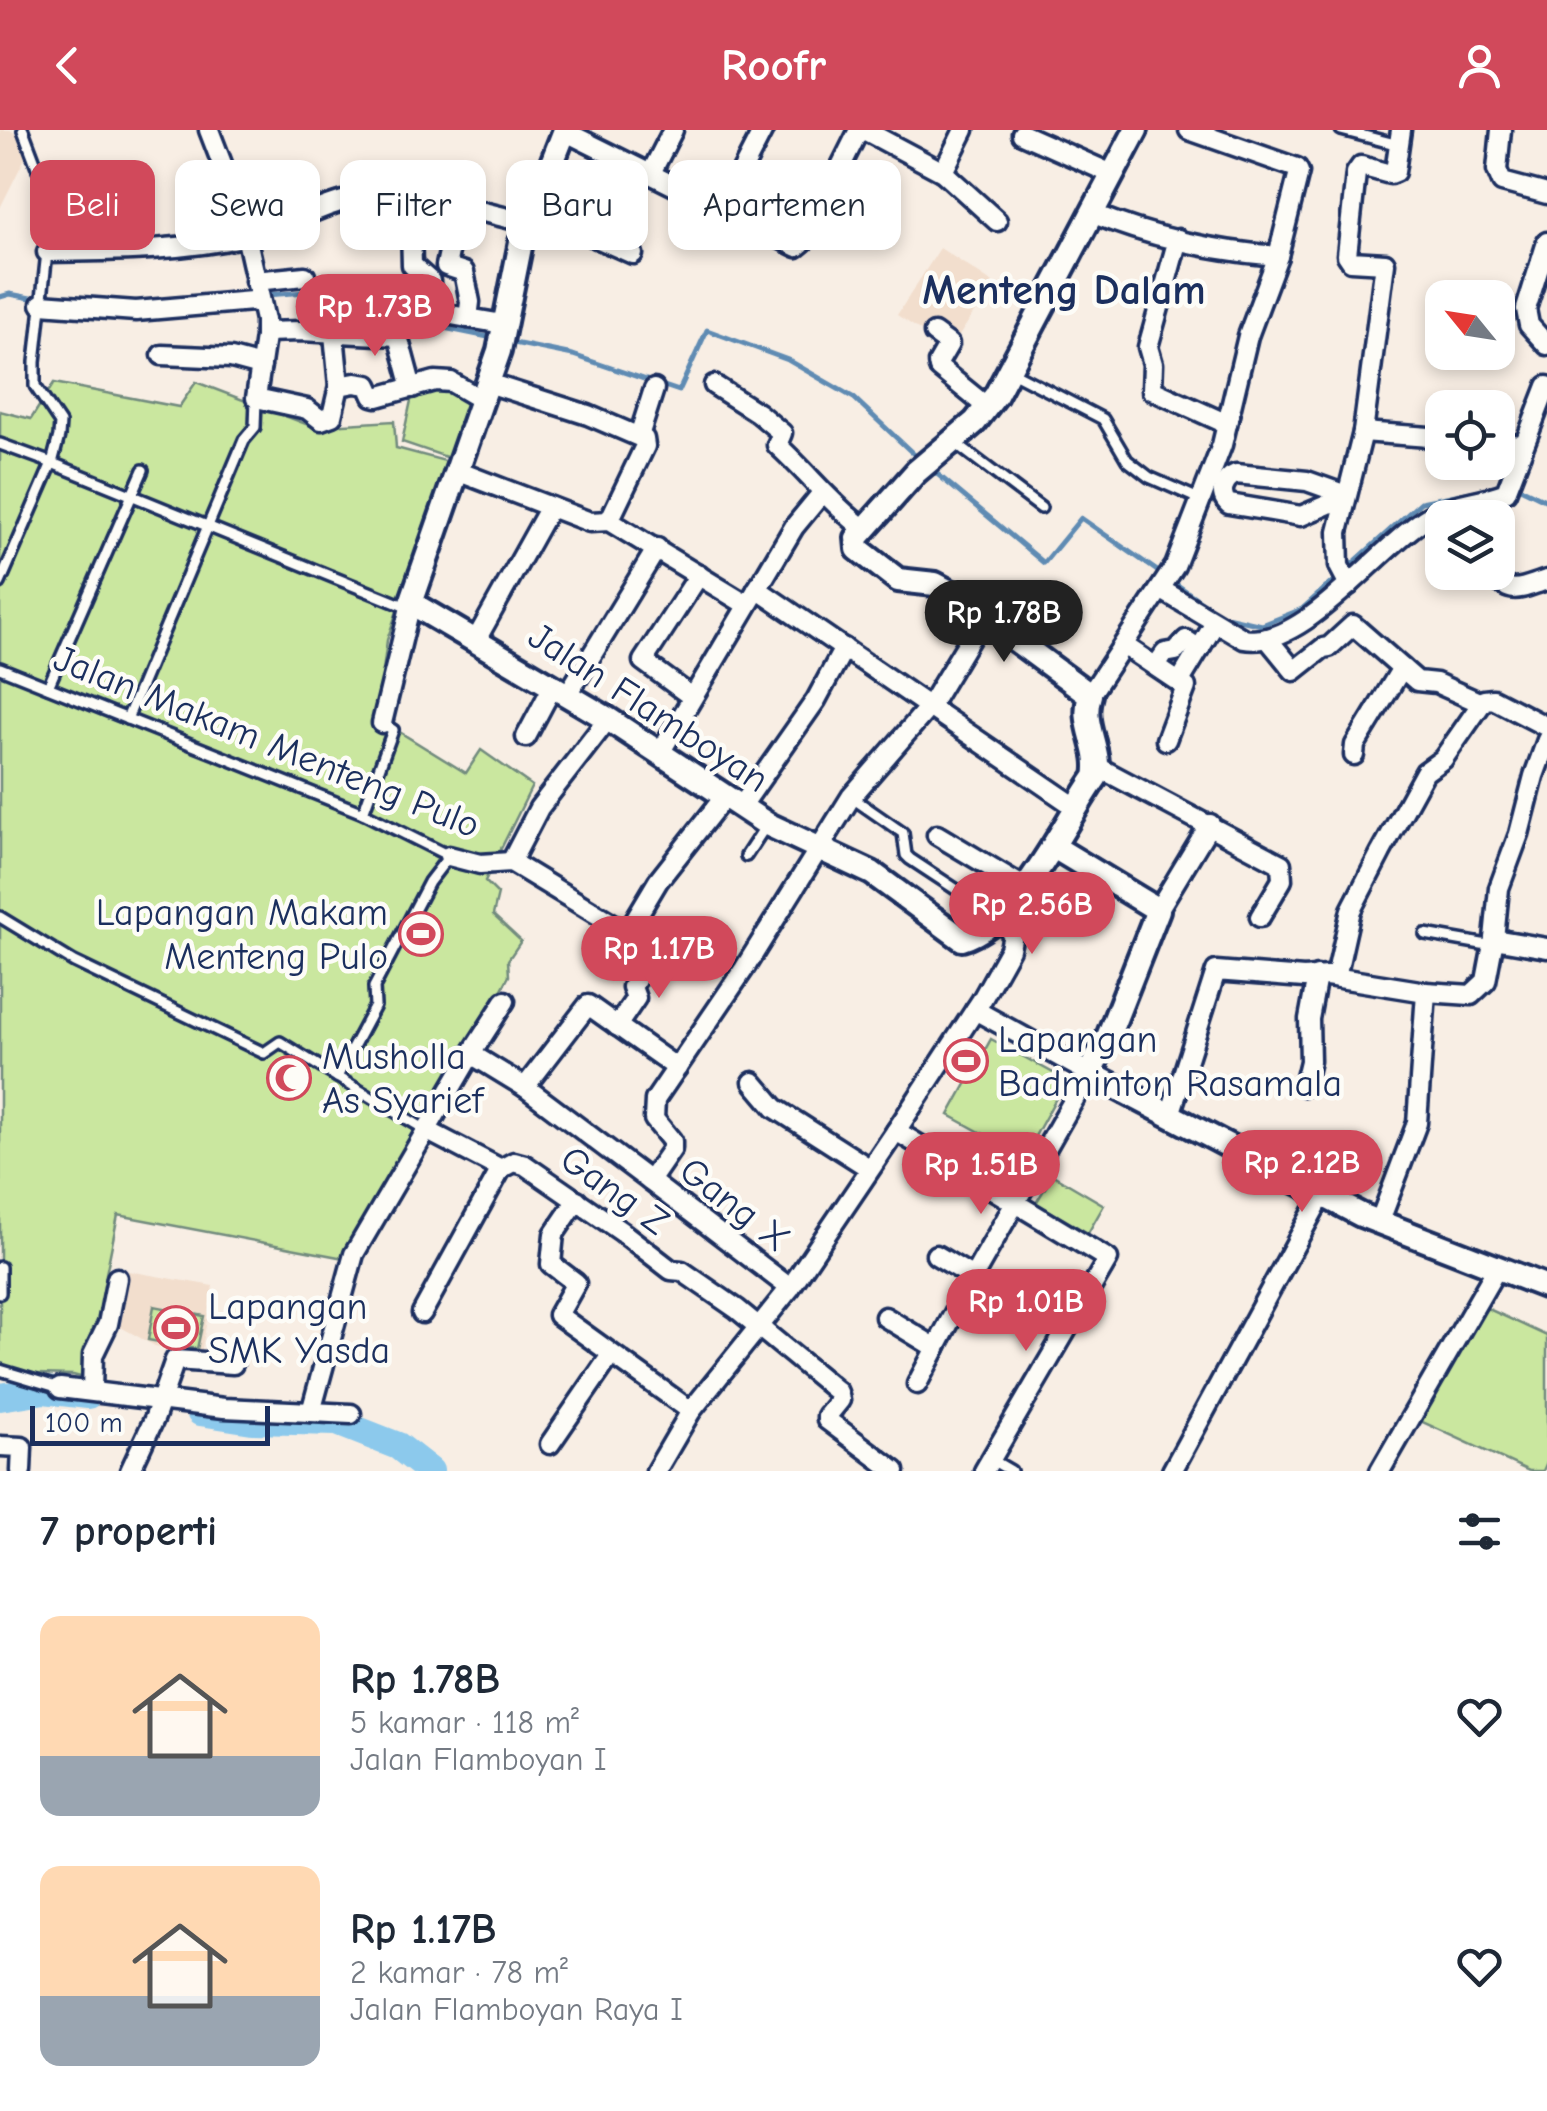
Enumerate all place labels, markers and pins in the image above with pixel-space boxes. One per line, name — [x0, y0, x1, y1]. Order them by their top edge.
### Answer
pin: Rp 1.73B — [272, 274, 478, 359]
pin: Rp 1.78B — [901, 580, 1107, 665]
pin: Rp 2.56B — [929, 872, 1135, 957]
place label: Lapangan Makam Menteng Pulo — [96, 891, 388, 979]
sports icon: Lapangan Makam Menteng Pulo — [398, 911, 444, 957]
pin: Rp 1.17B — [556, 916, 762, 1001]
place label: Lapangan Badminton Rasamala — [998, 1018, 1342, 1106]
place label: Musholla As Syarief — [322, 1035, 485, 1123]
sports icon: Lapangan Badminton Rasamala — [943, 1038, 989, 1084]
mosque icon: Musholla As Syarief — [266, 1055, 312, 1101]
pin: Rp 2.12B — [1199, 1130, 1405, 1215]
pin: Rp 1.51B — [878, 1132, 1084, 1217]
pin: Rp 1.01B — [923, 1269, 1129, 1354]
place label: Lapangan SMK Yasda — [208, 1285, 390, 1373]
sports icon: Lapangan SMK Yasda — [153, 1305, 199, 1351]

